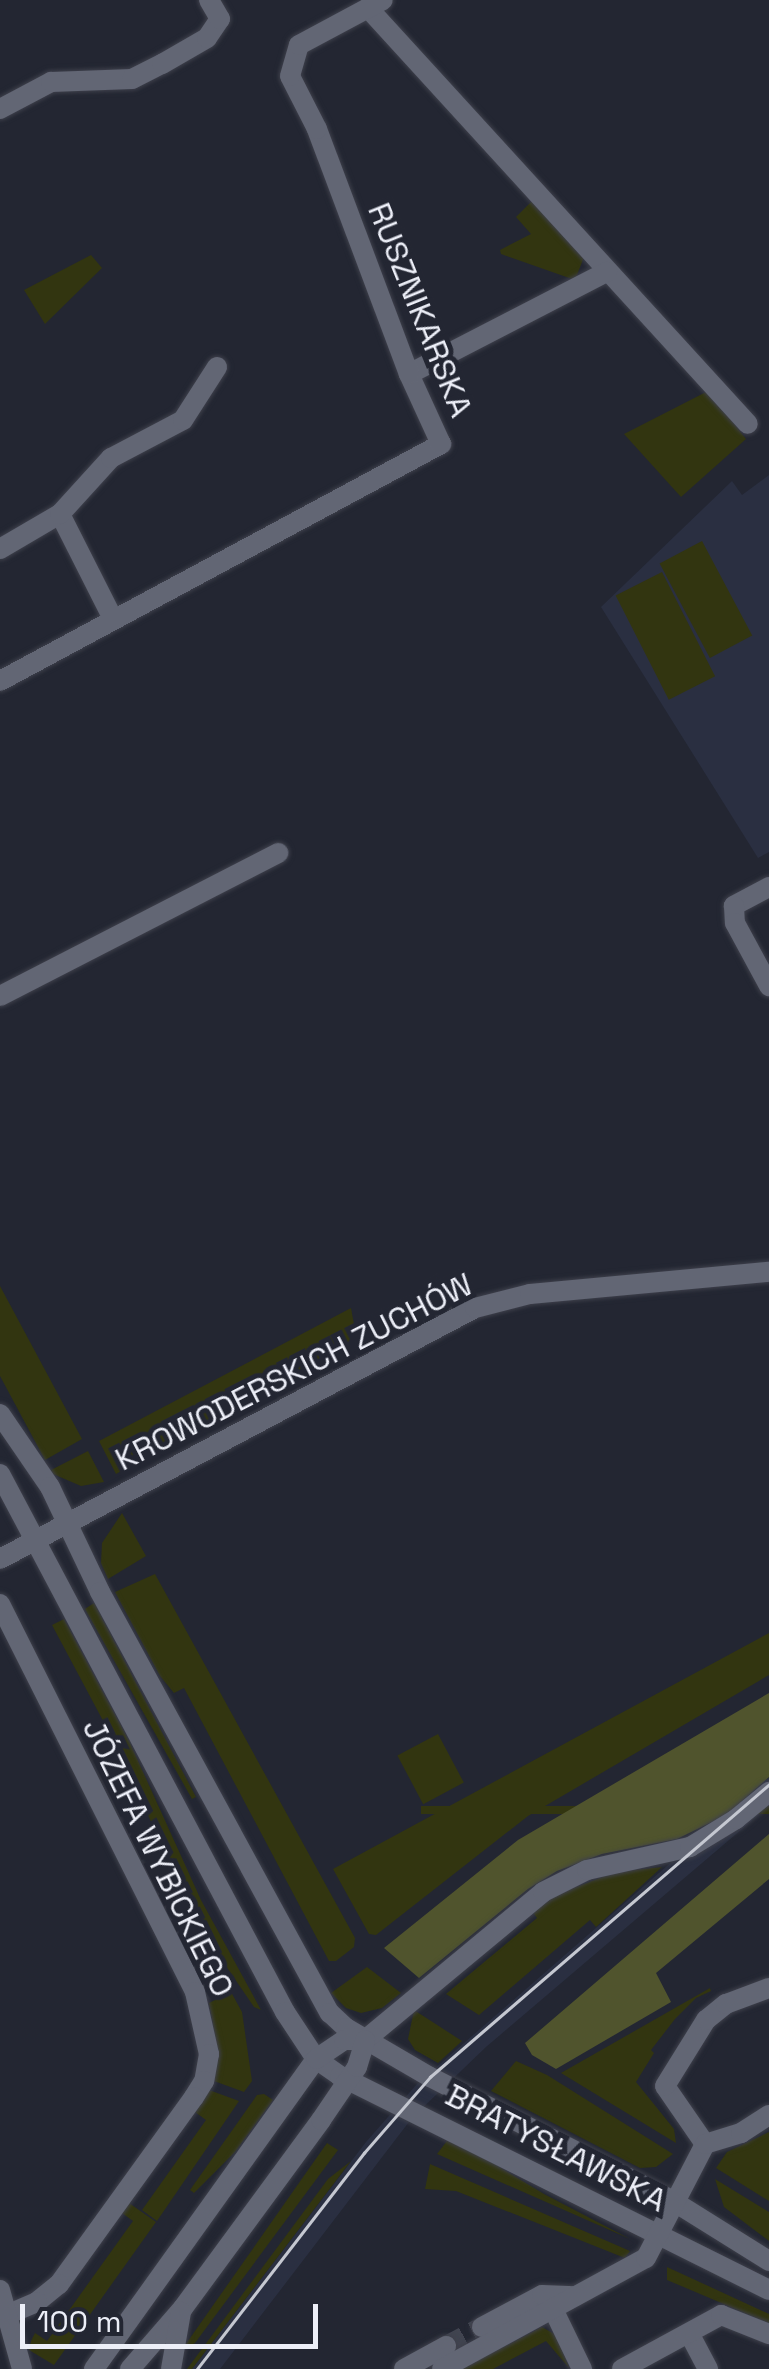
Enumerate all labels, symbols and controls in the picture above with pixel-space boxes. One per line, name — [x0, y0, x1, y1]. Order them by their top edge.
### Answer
street label: RUSZNIKARSKA — [360, 197, 480, 423]
street label: KROWODERSKICH ZUCHÓW — [109, 1265, 479, 1479]
street label: JÓZEFA WYBICKIEGO — [74, 1712, 242, 2004]
street label: BRATYSŁAWSKA — [439, 2076, 673, 2220]
scale bar — [25, 2284, 322, 2346]
text: 100 m — [37, 2302, 122, 2341]

